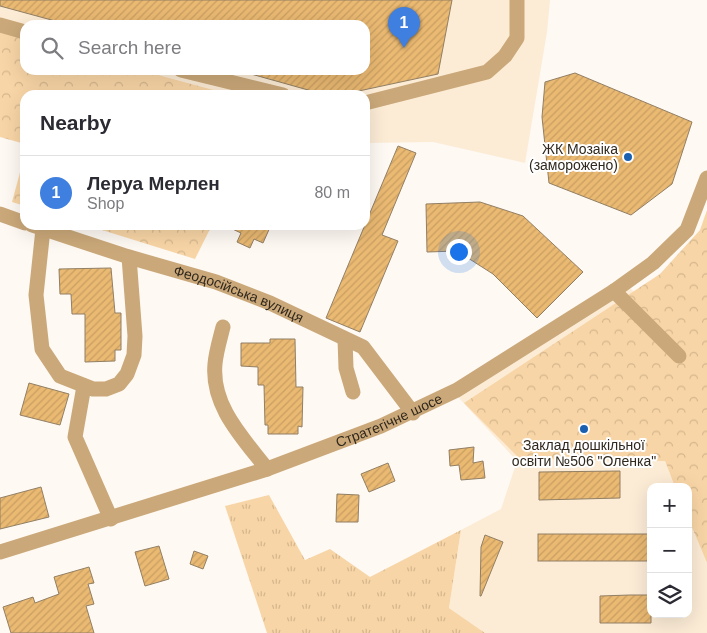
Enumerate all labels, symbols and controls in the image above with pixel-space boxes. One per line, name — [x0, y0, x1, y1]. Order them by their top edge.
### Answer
pin: 1 — [388, 7, 420, 48]
search box — [20, 20, 370, 75]
icon: search — [38, 34, 66, 62]
text: Search here — [78, 37, 182, 58]
text: Nearby — [40, 111, 111, 134]
place label: ЖК Мозаіка (заморожено) — [529, 141, 618, 173]
marker: ЖК Мозаіка (заморожено) — [622, 151, 634, 163]
text: Леруа Мерлен — [87, 173, 220, 194]
text: 1 — [52, 184, 60, 201]
text: 80 m — [314, 184, 350, 201]
text: Shop — [87, 195, 124, 212]
your location — [446, 239, 472, 265]
street label: Феодосійська вулиця — [172, 262, 306, 326]
street label: Стратегічне шосе — [333, 390, 445, 450]
marker: Заклад дошкільної освіти №506 "Оленка" — [578, 423, 590, 435]
place label: Заклад дошкільної освіти №506 "Оленка" — [512, 437, 656, 469]
map controls — [647, 483, 692, 618]
button: + — [647, 483, 692, 528]
button: − — [647, 528, 692, 573]
button: layers — [647, 573, 692, 618]

